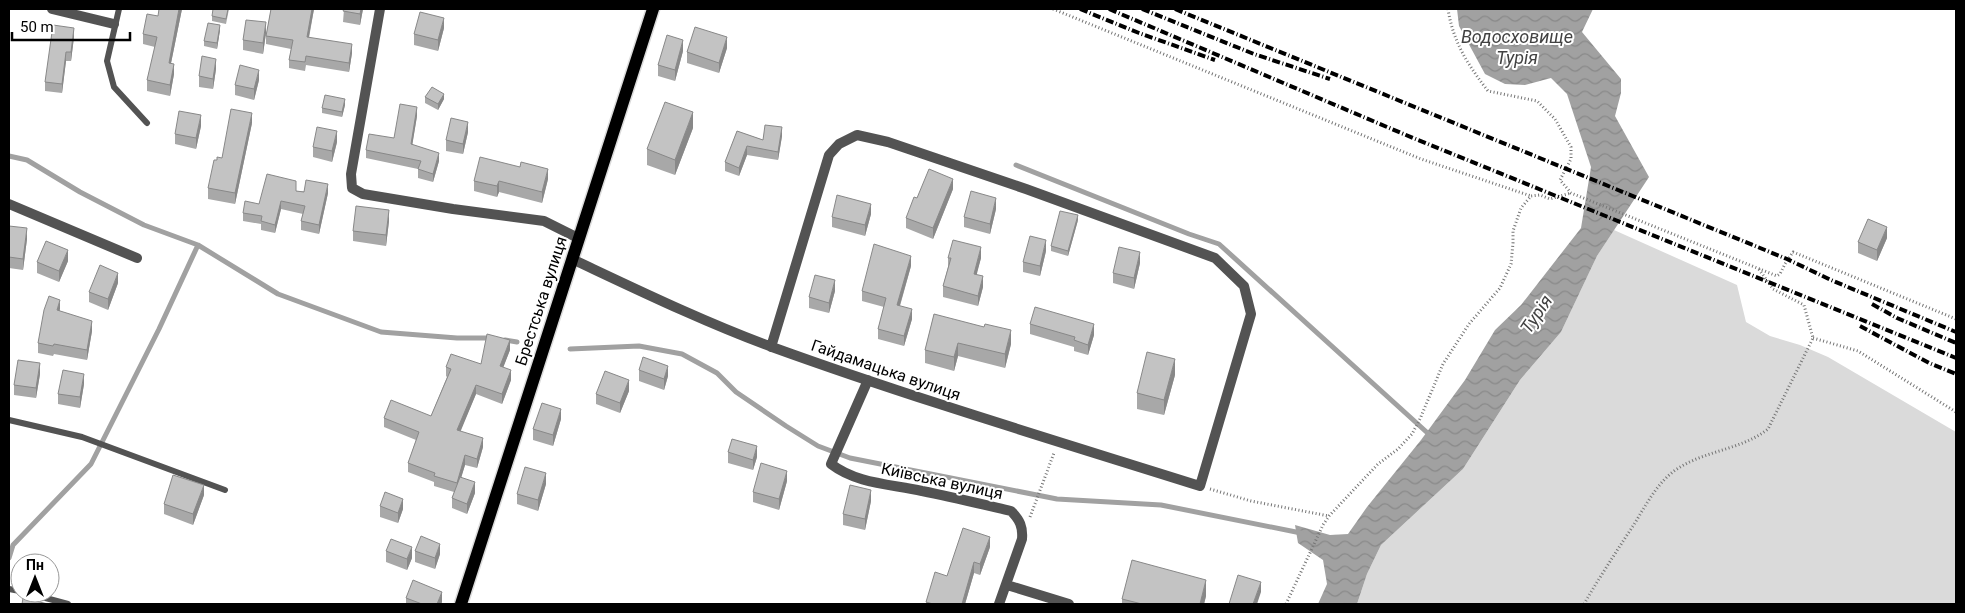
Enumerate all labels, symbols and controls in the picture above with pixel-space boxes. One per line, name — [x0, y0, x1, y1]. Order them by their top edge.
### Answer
scale bar — [12, 10, 130, 42]
text: 50 m — [20, 18, 54, 36]
water label: Водосховище Турія — [1461, 26, 1573, 68]
street label: Брестська вулиця — [511, 234, 571, 368]
water label: Турія — [1516, 291, 1556, 337]
street label: Гайдамацька вулиця — [809, 335, 963, 405]
street label: Київська вулиця — [879, 459, 1005, 503]
north arrow — [10, 553, 60, 603]
text: Пн — [26, 557, 44, 573]

